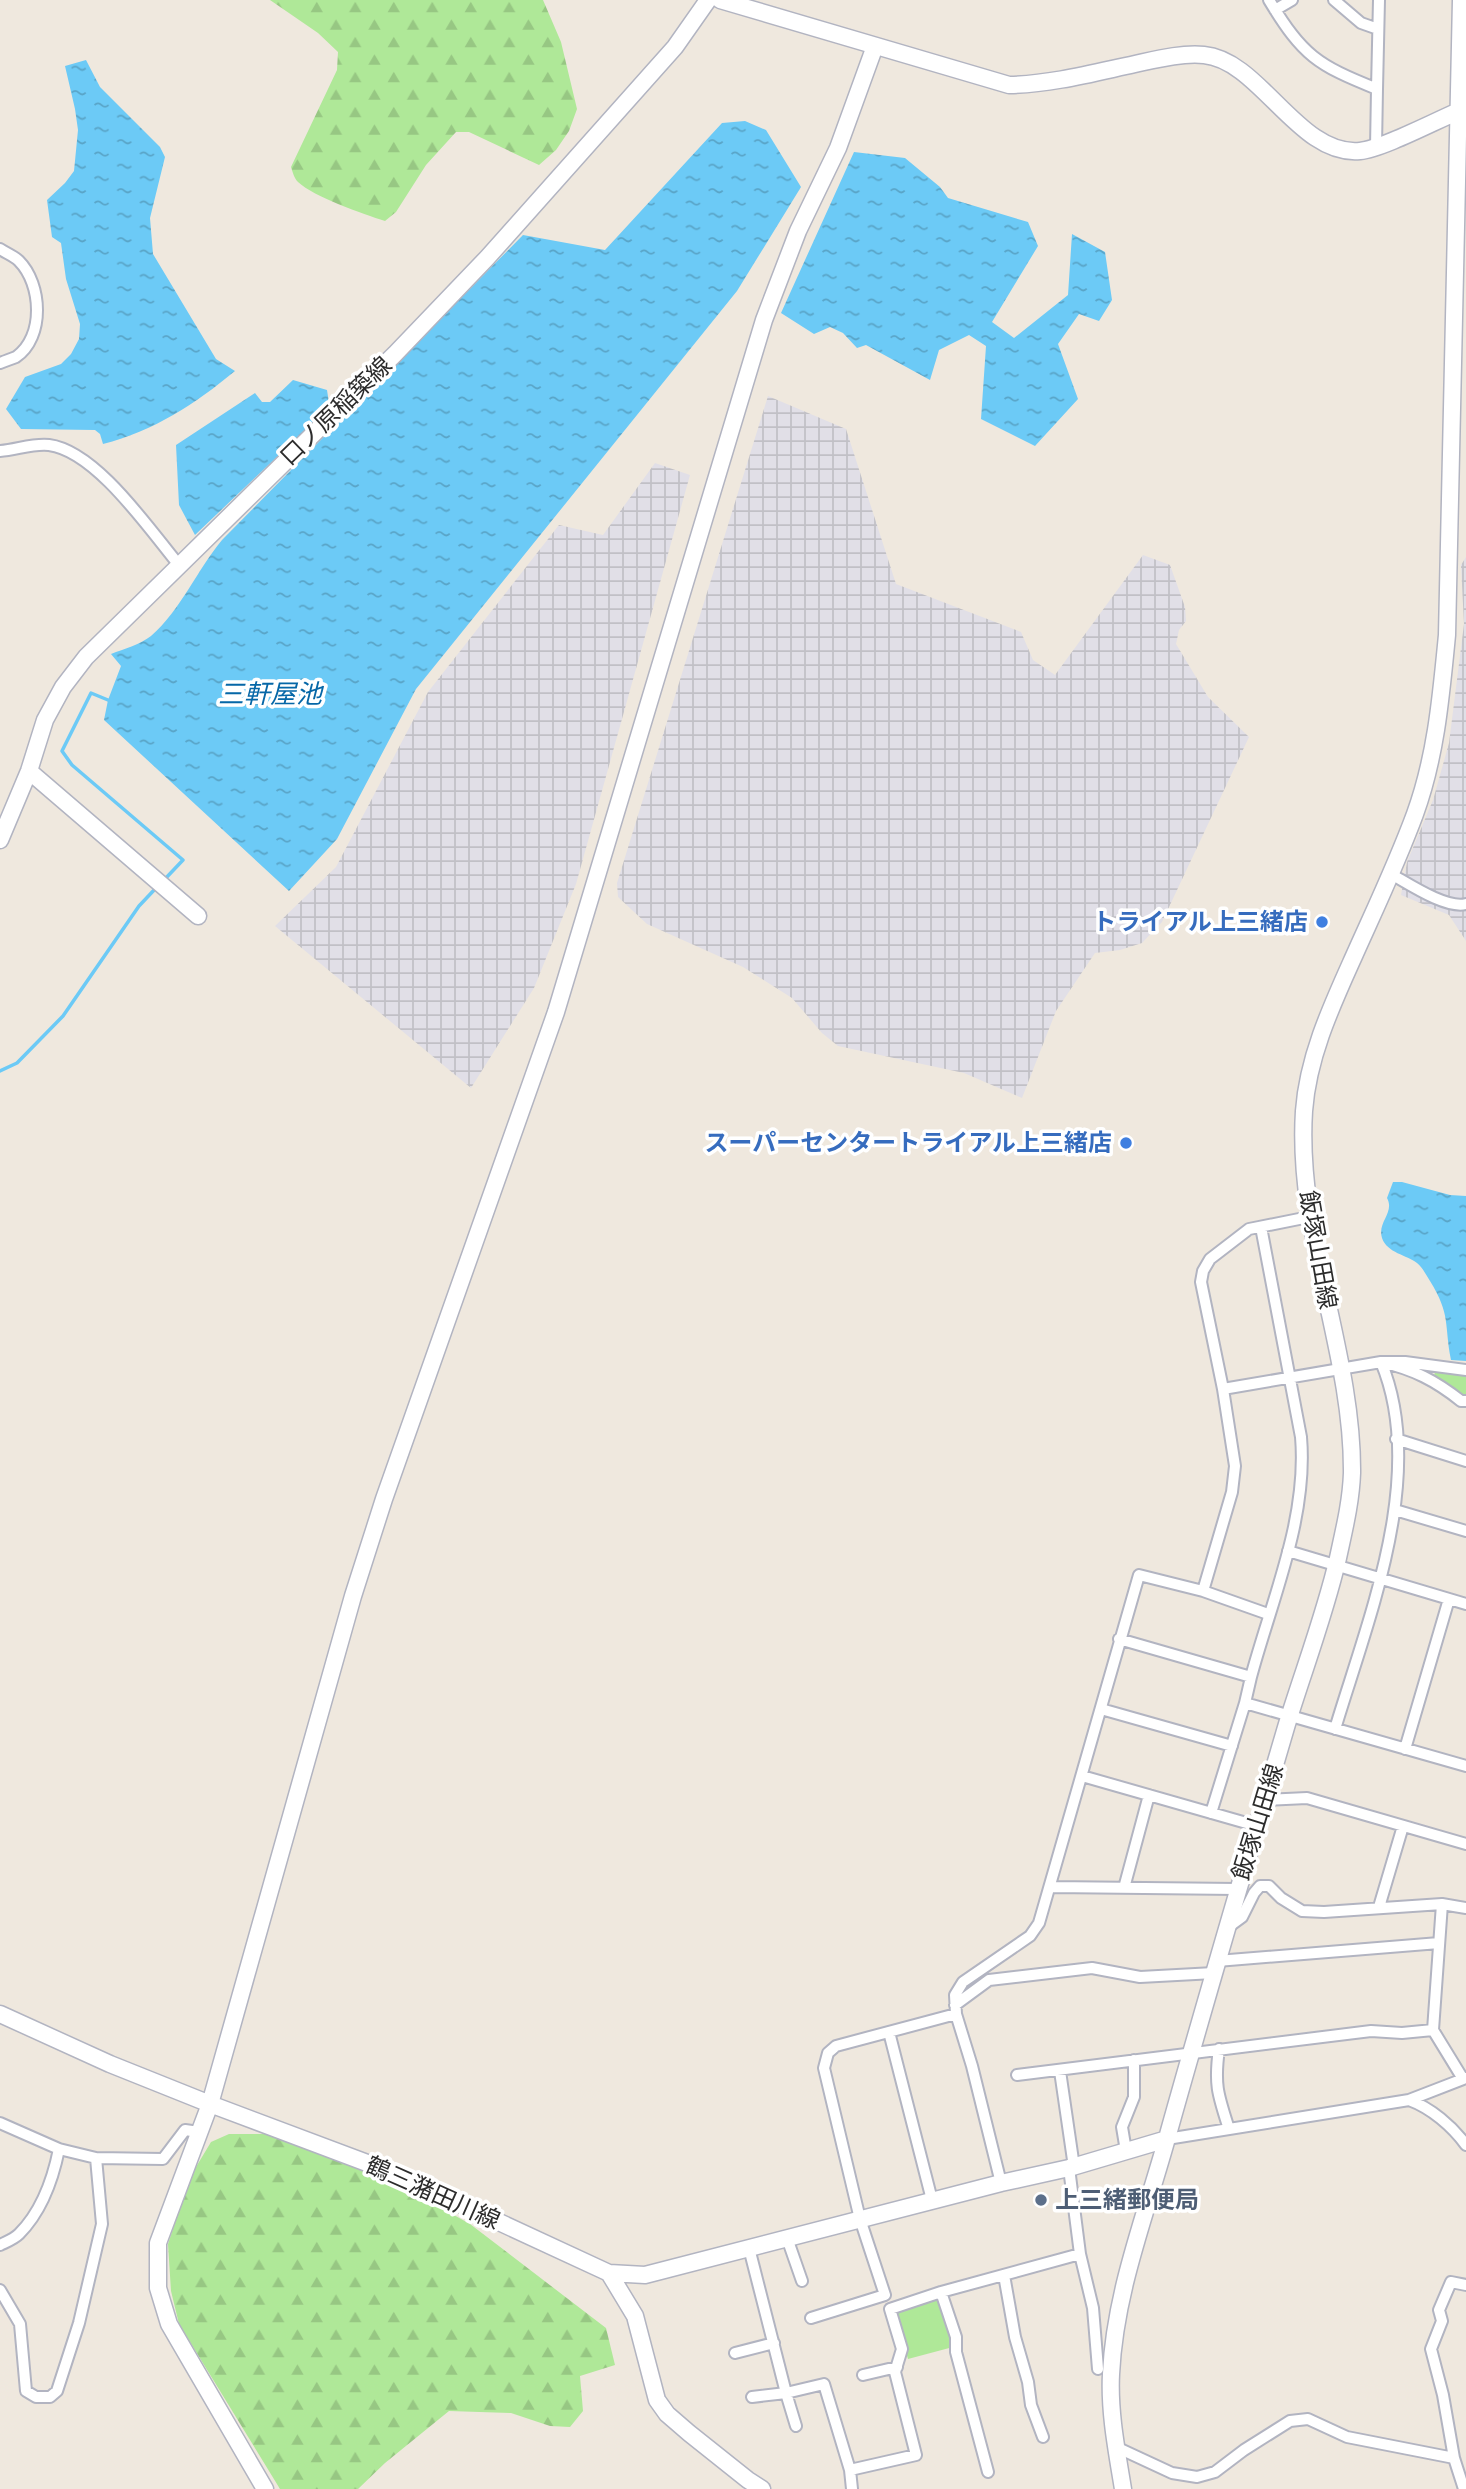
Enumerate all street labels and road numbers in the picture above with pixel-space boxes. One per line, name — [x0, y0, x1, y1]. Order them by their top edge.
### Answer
street label: 口ノ原稲築線 — [273, 349, 397, 470]
street label: 飯塚山田線 — [1295, 1188, 1344, 1311]
street label: 飯塚山田線 — [1225, 1760, 1288, 1883]
street label: 鶴三潴田川線 — [362, 2149, 505, 2234]

